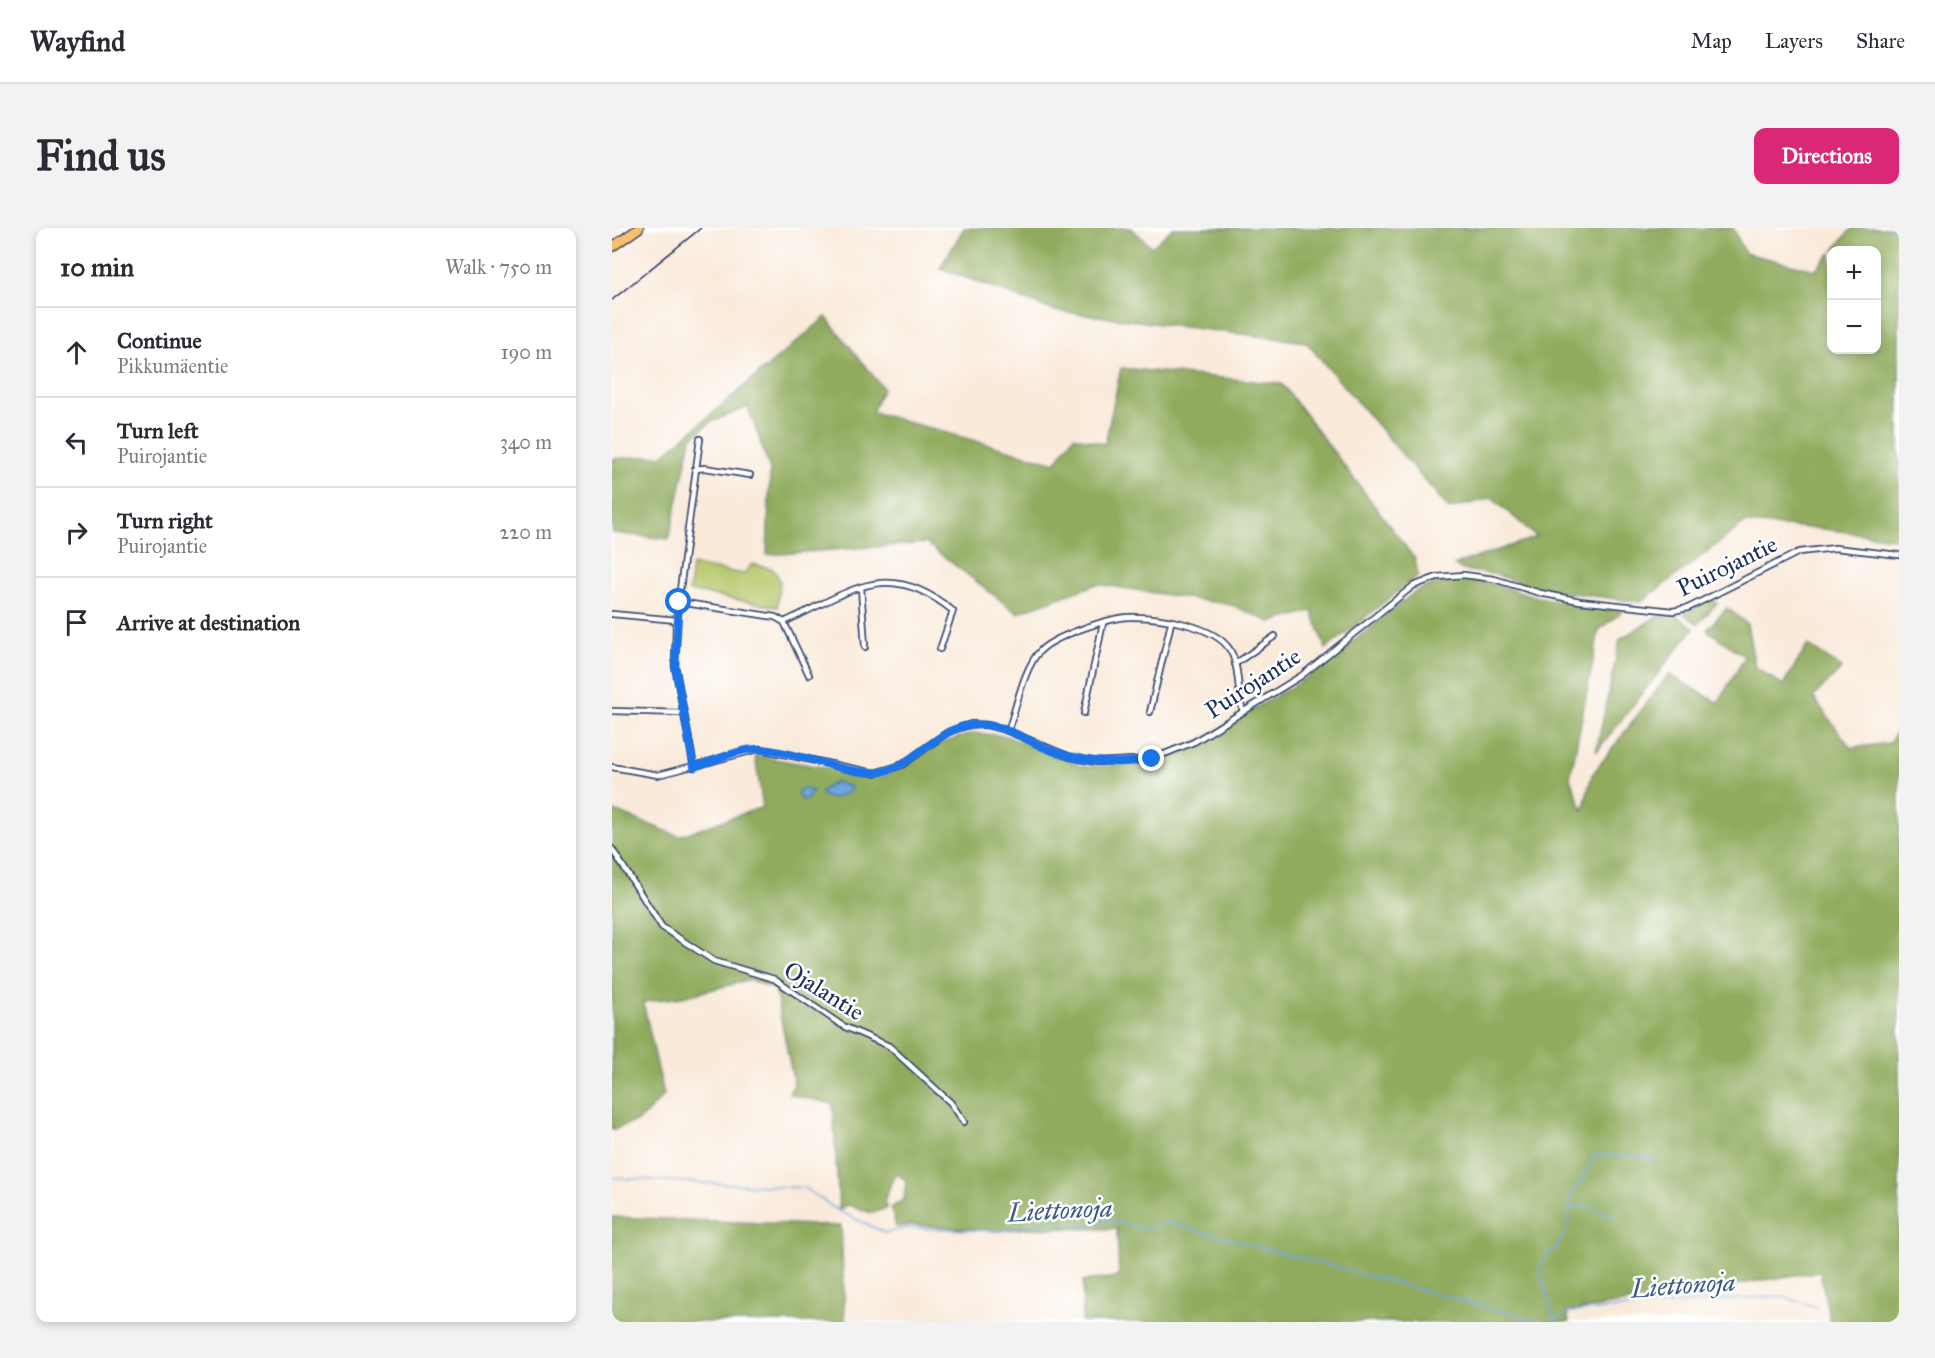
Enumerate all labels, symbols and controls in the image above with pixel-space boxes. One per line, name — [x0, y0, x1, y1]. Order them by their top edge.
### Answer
text: Wayfind — [30, 24, 125, 59]
text: Map — [1691, 28, 1732, 54]
text: Layers — [1765, 28, 1823, 54]
text: Share — [1856, 28, 1905, 54]
button: Directions — [1754, 128, 1899, 184]
text: Find us — [36, 130, 166, 182]
map controls — [1827, 246, 1881, 354]
button: + — [1827, 246, 1881, 300]
text: 10 min — [60, 251, 134, 283]
text: Walk · 750 m — [445, 255, 552, 279]
button: − — [1827, 300, 1881, 354]
text: Continue — [117, 327, 202, 354]
icon: ahead — [60, 336, 93, 369]
text: 190 m — [501, 340, 552, 364]
text: Pikkumäentie — [117, 354, 228, 378]
text: Turn left — [117, 417, 199, 444]
icon: left — [60, 426, 93, 459]
text: 340 m — [500, 430, 552, 454]
text: Puirojantie — [117, 444, 207, 468]
text: Turn right — [117, 507, 213, 534]
icon: right — [60, 516, 93, 549]
text: 220 m — [500, 520, 552, 544]
street label: Puirojantie — [1672, 529, 1782, 603]
text: Puirojantie — [117, 534, 207, 558]
route start — [665, 588, 691, 614]
icon: arrive — [60, 606, 93, 639]
text: Arrive at destination — [117, 609, 300, 636]
street label: Puirojantie — [1199, 641, 1307, 725]
route end — [1138, 745, 1164, 771]
street label: Ojalantie — [778, 955, 870, 1027]
water label: Liettonoja — [1006, 1191, 1113, 1229]
water label: Liettonoja — [1629, 1265, 1736, 1305]

